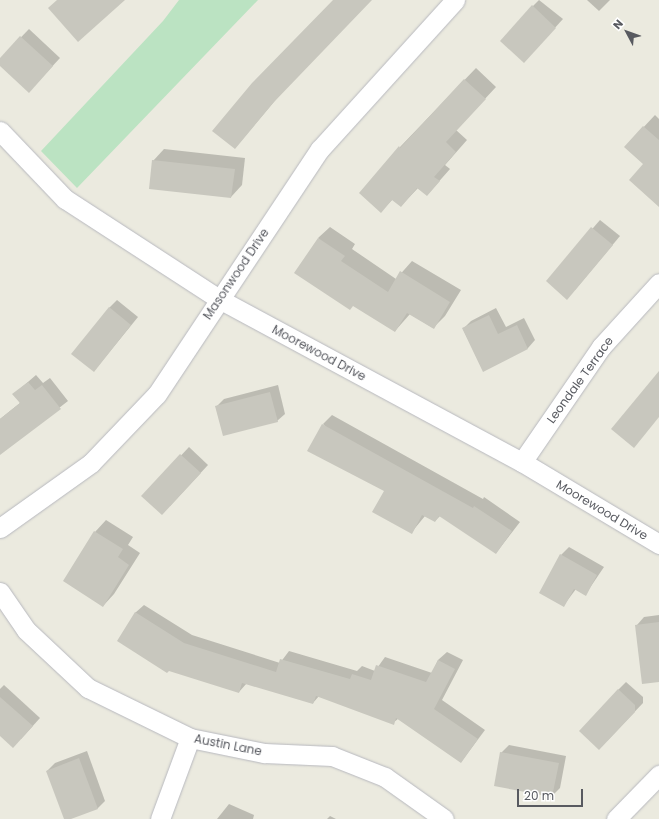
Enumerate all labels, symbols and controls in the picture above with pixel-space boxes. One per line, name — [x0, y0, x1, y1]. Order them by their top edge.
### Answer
north arrow — [607, 12, 647, 52]
text: N — [609, 16, 627, 33]
street label: Masonwood Drive — [200, 226, 272, 322]
street label: Moorewood Drive — [270, 322, 368, 384]
street label: Leondale Terrace — [544, 334, 616, 426]
street label: Moorewood Drive — [554, 477, 650, 543]
street label: Austin Lane — [193, 731, 263, 759]
scale bar — [519, 781, 585, 807]
text: 20 m — [524, 787, 554, 804]

